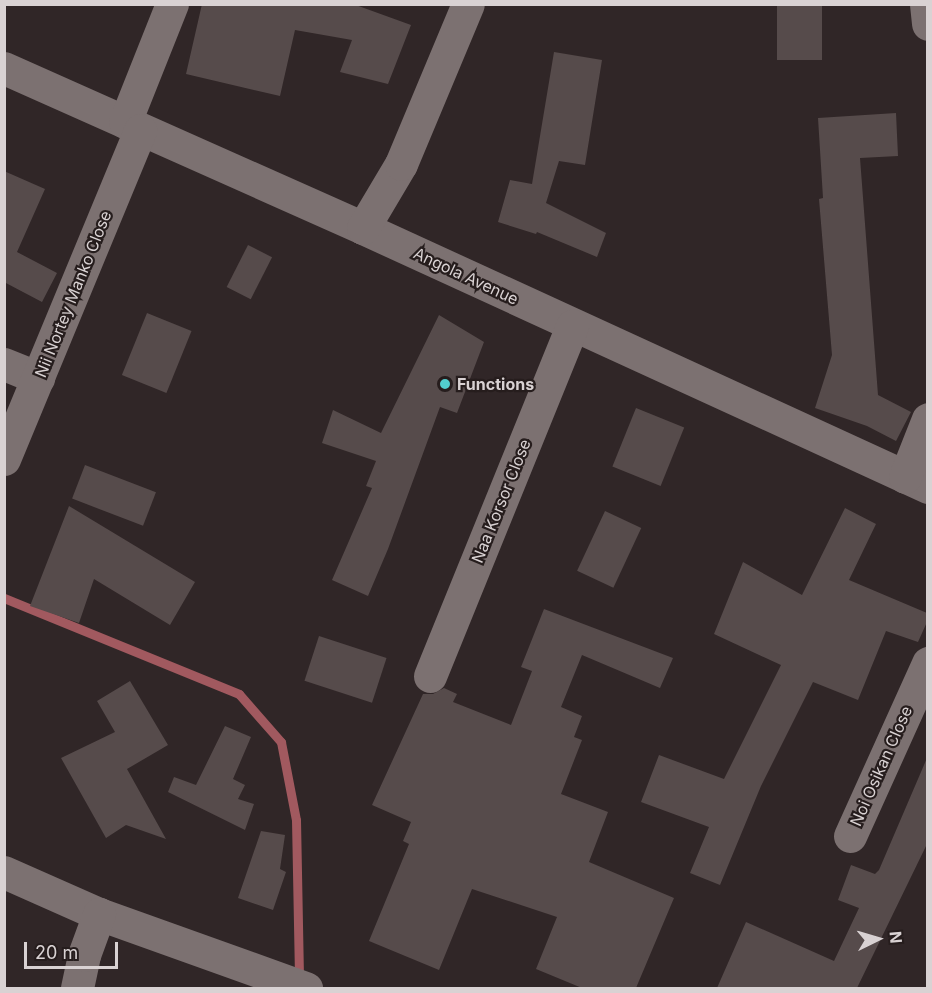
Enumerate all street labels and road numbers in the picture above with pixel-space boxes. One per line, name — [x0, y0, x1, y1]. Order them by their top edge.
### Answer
street label: Nii Nortey Manko Close — [31, 208, 115, 380]
street label: Angola Avenue — [411, 243, 521, 309]
street label: Naa Korsor Close — [467, 436, 535, 566]
street label: Noi Osikan Close — [846, 703, 916, 829]

